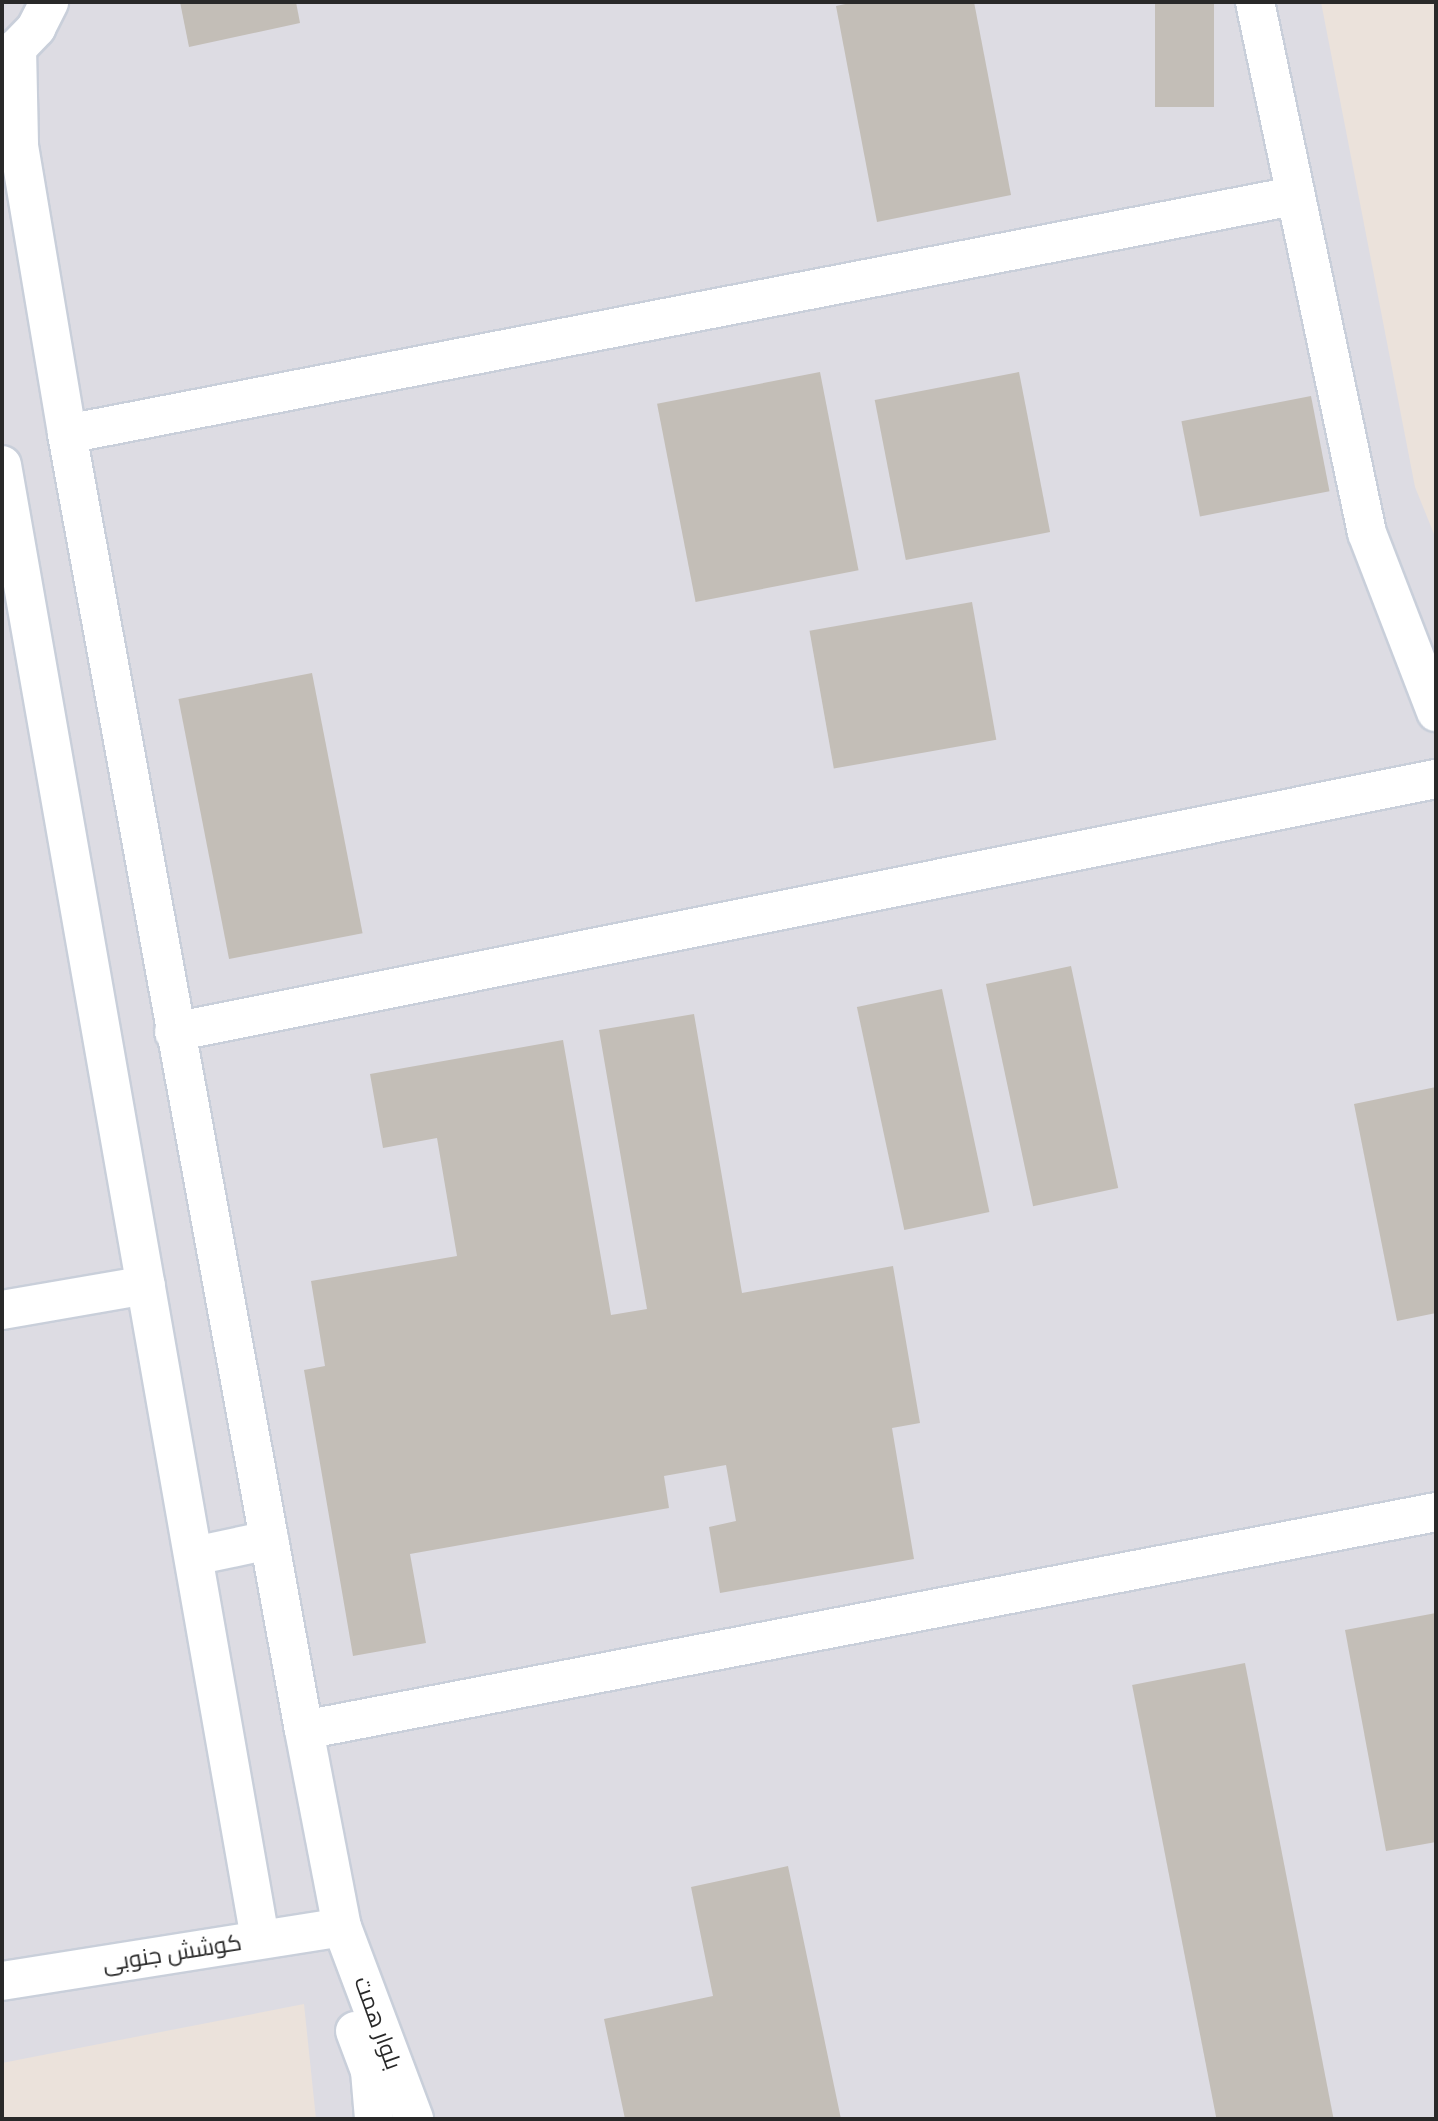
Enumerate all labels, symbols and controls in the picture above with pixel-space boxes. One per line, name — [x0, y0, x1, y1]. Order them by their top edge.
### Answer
street label: کوشش جنوبی — [101, 1928, 243, 1978]
street label: بلوار همت — [348, 1973, 408, 2073]

